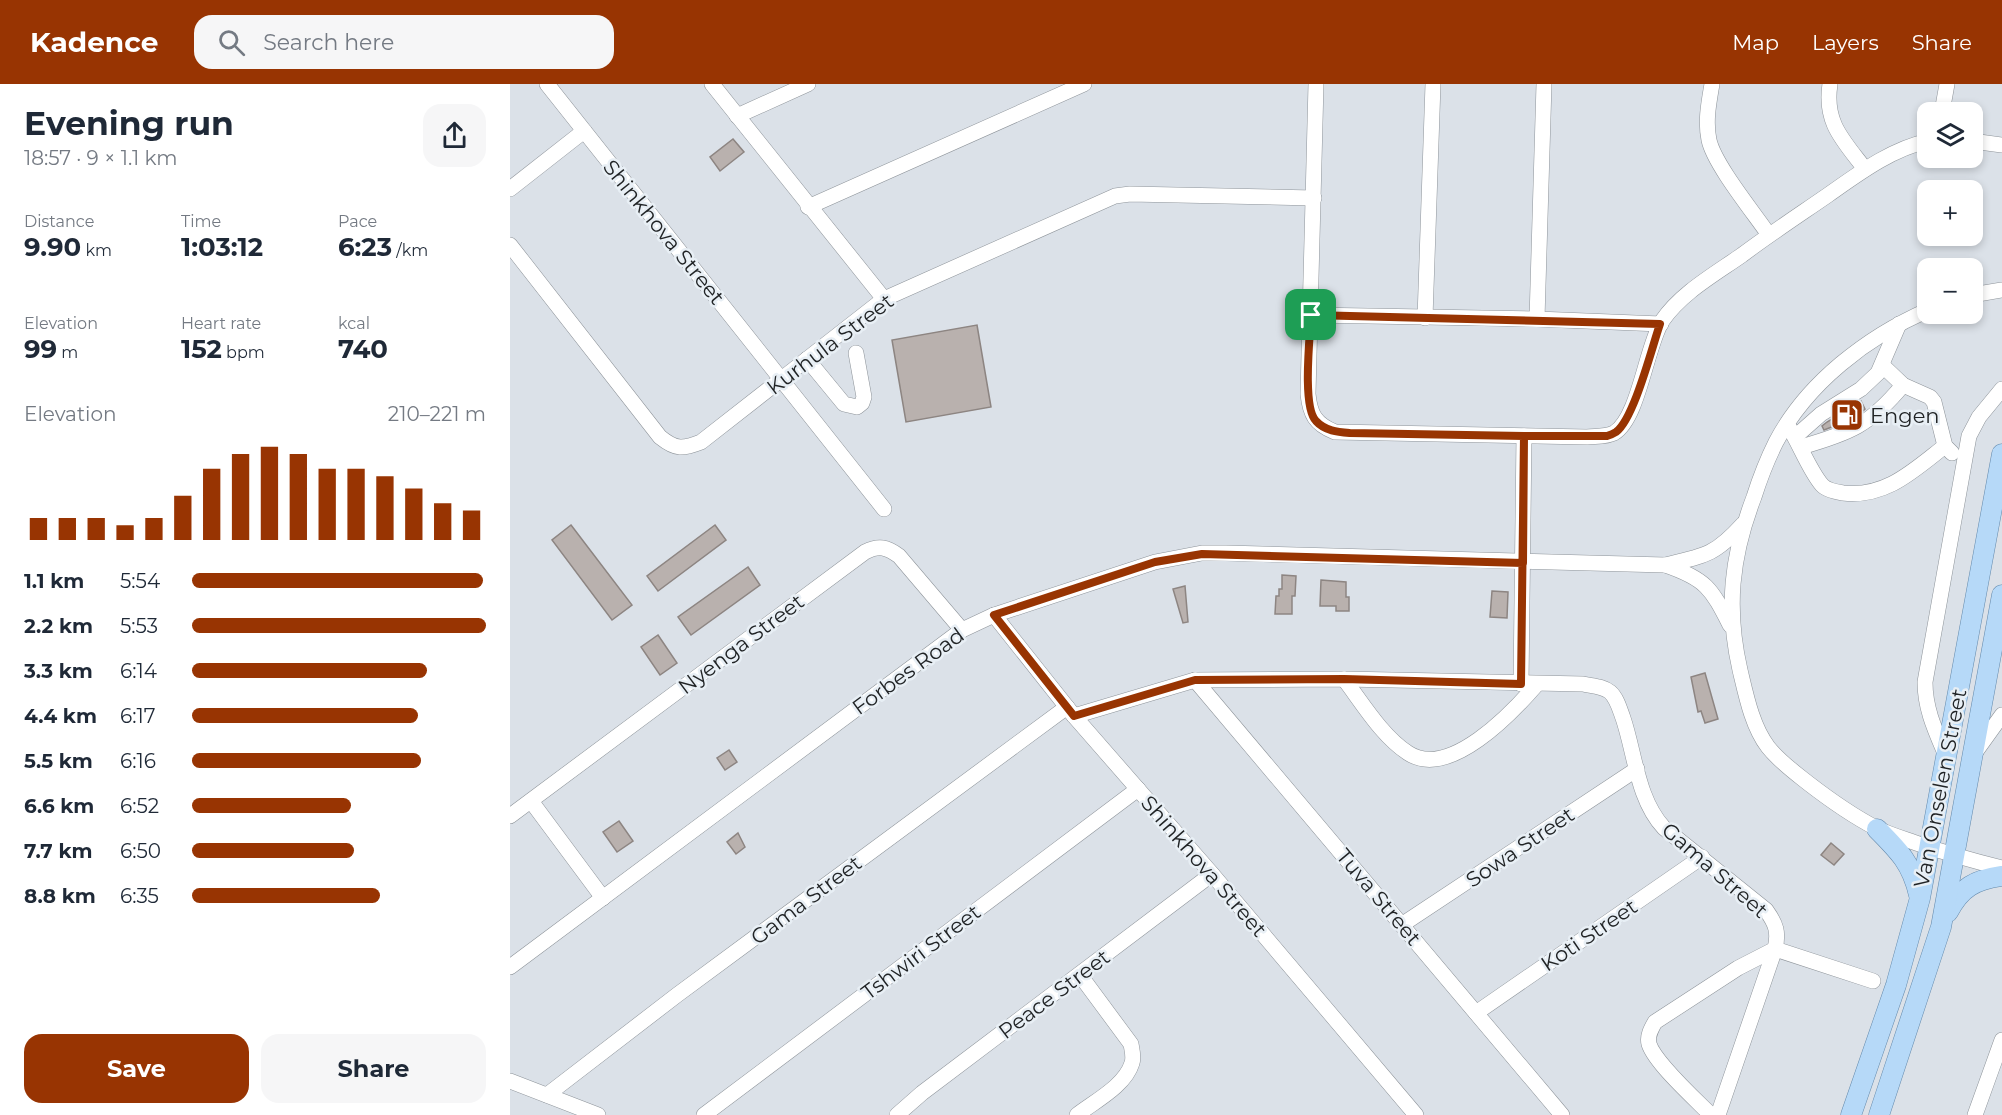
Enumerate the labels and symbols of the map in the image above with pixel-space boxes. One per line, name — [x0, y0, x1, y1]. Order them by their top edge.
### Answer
street label: Shinkhova Street — [598, 155, 730, 309]
street label: Kurhula Street — [762, 288, 898, 400]
pin — [1285, 289, 1336, 340]
fuel station icon: Engen — [1829, 397, 1865, 433]
place label: Engen — [1870, 403, 1940, 428]
street label: Nyenga Street — [673, 589, 809, 699]
street label: Forbes Road — [847, 622, 969, 720]
street label: Van Onselen Street — [1908, 687, 1972, 889]
street label: Shinkhova Street — [1136, 790, 1272, 942]
street label: Sowa Street — [1461, 802, 1579, 892]
street label: Gama Street — [1657, 817, 1773, 923]
street label: Tuva Street — [1331, 844, 1427, 950]
street label: Gama Street — [746, 850, 866, 950]
street label: Koti Street — [1536, 894, 1642, 976]
street label: Tshwiri Street — [857, 899, 985, 1005]
street label: Peace Street — [993, 944, 1115, 1044]

